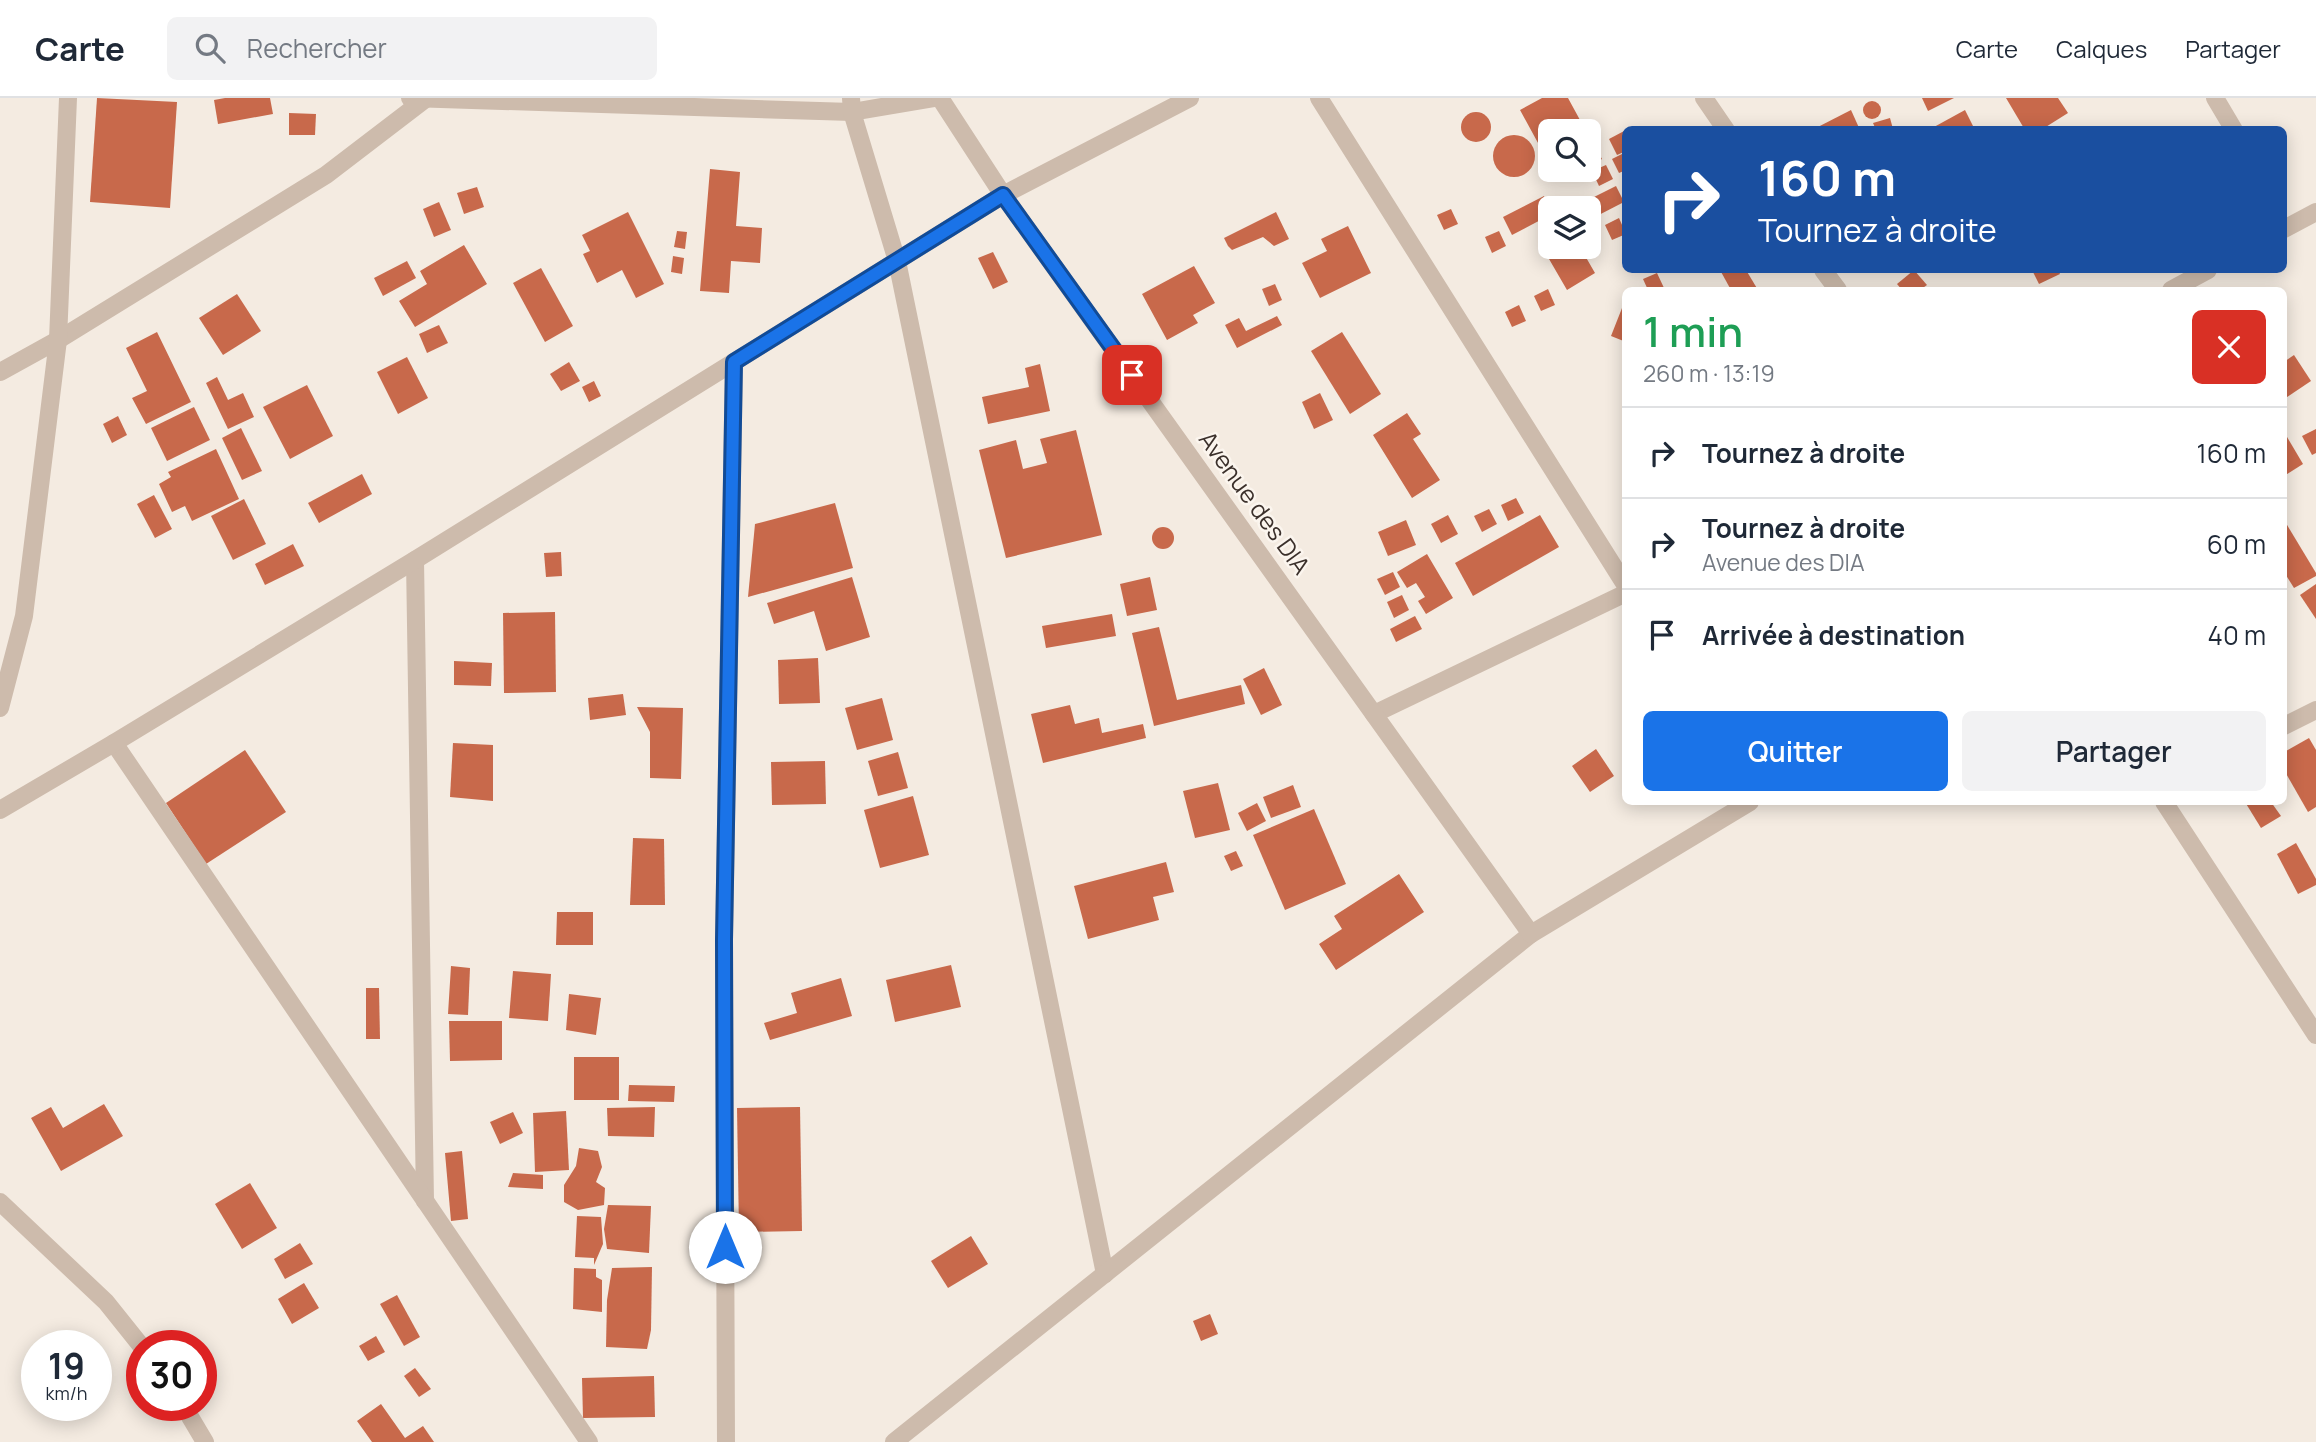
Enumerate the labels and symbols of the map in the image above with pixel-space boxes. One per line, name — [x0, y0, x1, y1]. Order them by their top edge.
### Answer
pin — [1102, 345, 1162, 405]
street label: Avenue des DIA — [1192, 424, 1318, 580]
position arrow — [688, 1210, 762, 1284]
speed limit sign: 30 — [126, 1330, 217, 1421]

